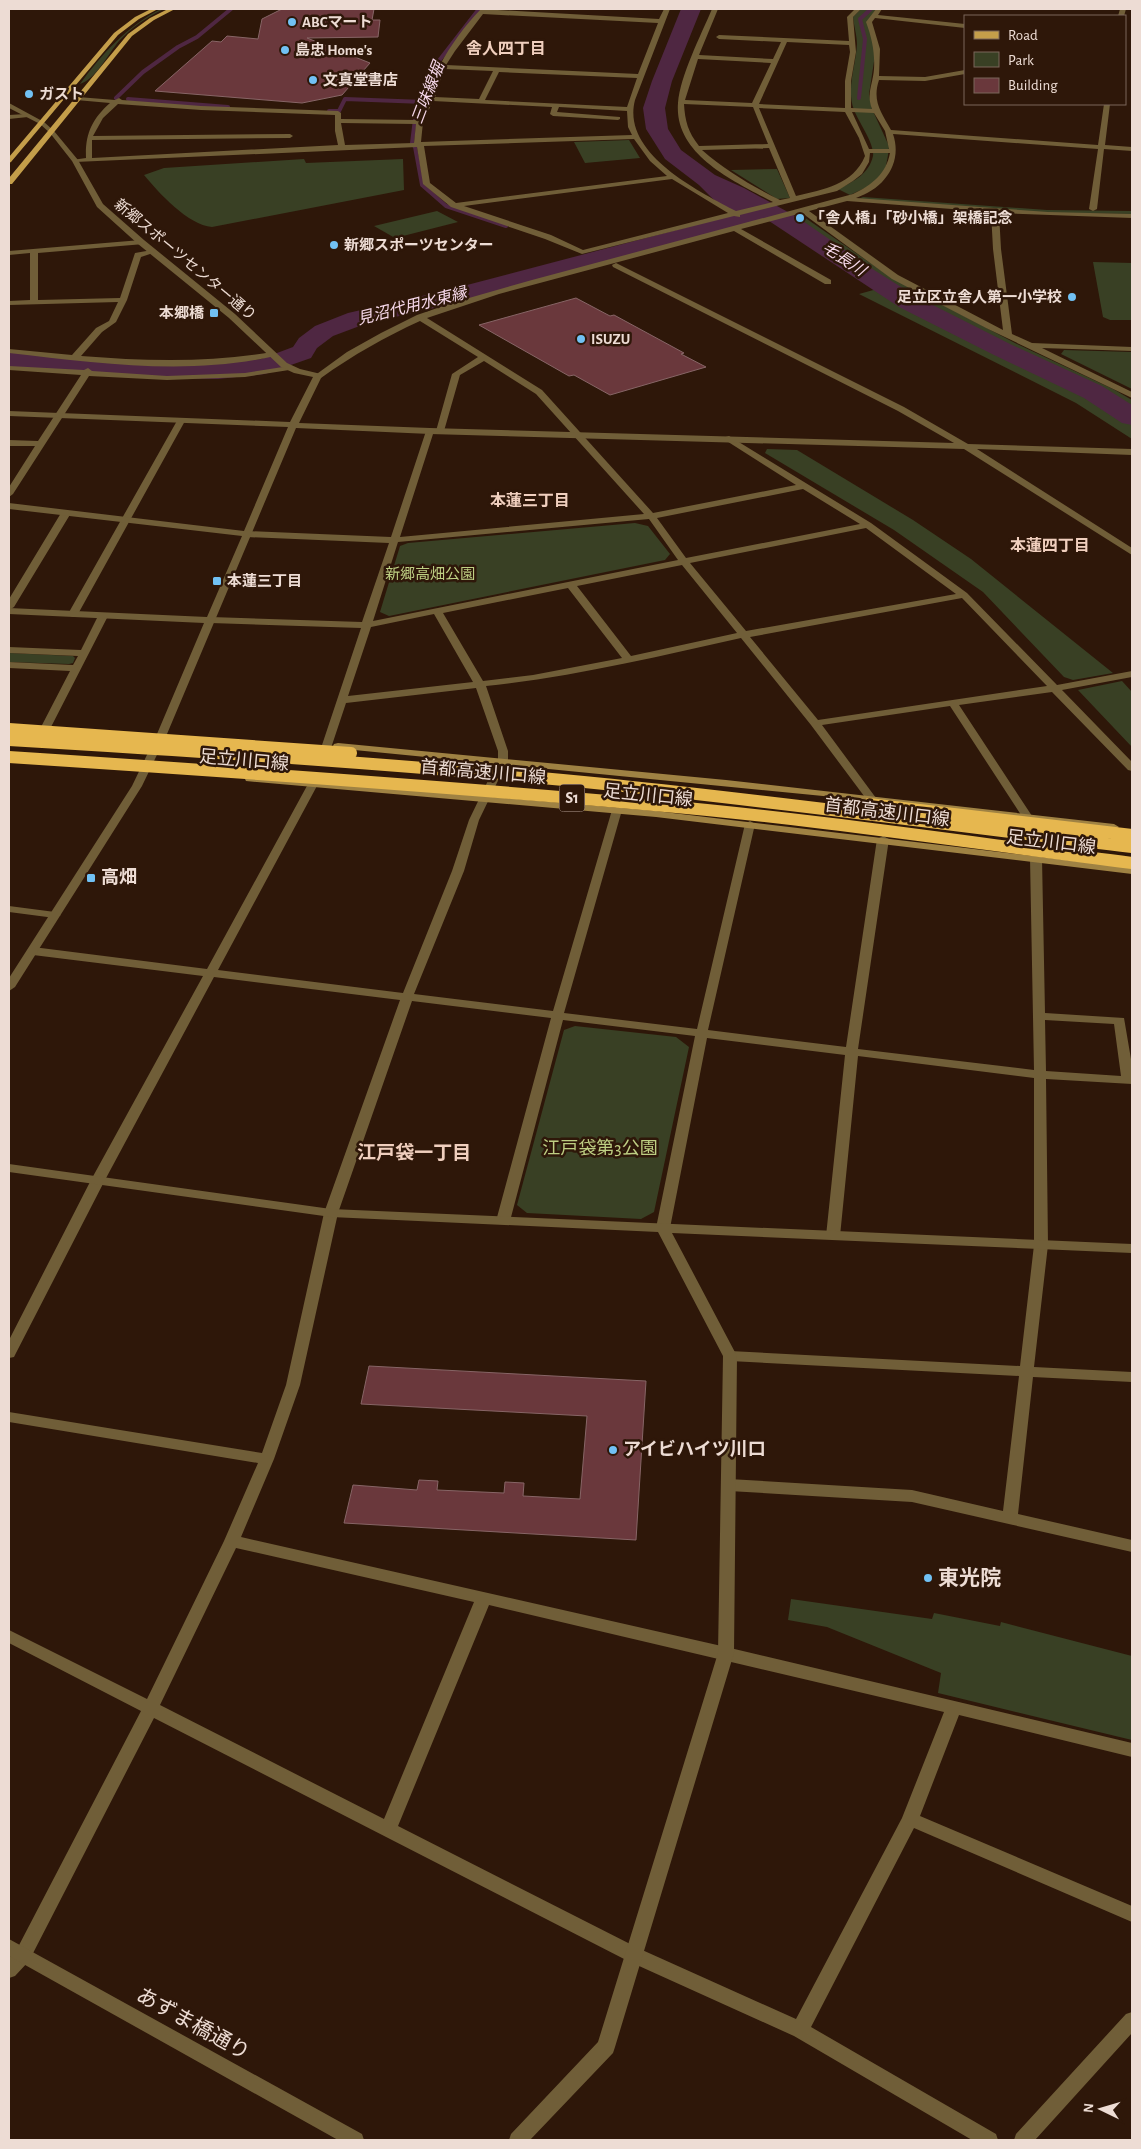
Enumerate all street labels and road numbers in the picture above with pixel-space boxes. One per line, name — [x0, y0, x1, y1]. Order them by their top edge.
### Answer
street label: 新郷スポーツセンター通り — [111, 196, 259, 324]
street label: 足立川口線 — [198, 746, 290, 774]
street label: 首都高速川口線 — [419, 757, 547, 787]
street label: 足立川口線 — [602, 780, 694, 810]
road number: S1 — [560, 784, 584, 811]
street label: 首都高速川口線 — [823, 794, 951, 830]
street label: 足立川口線 — [1005, 827, 1097, 857]
street label: あずま橋通り — [133, 1983, 254, 2064]

